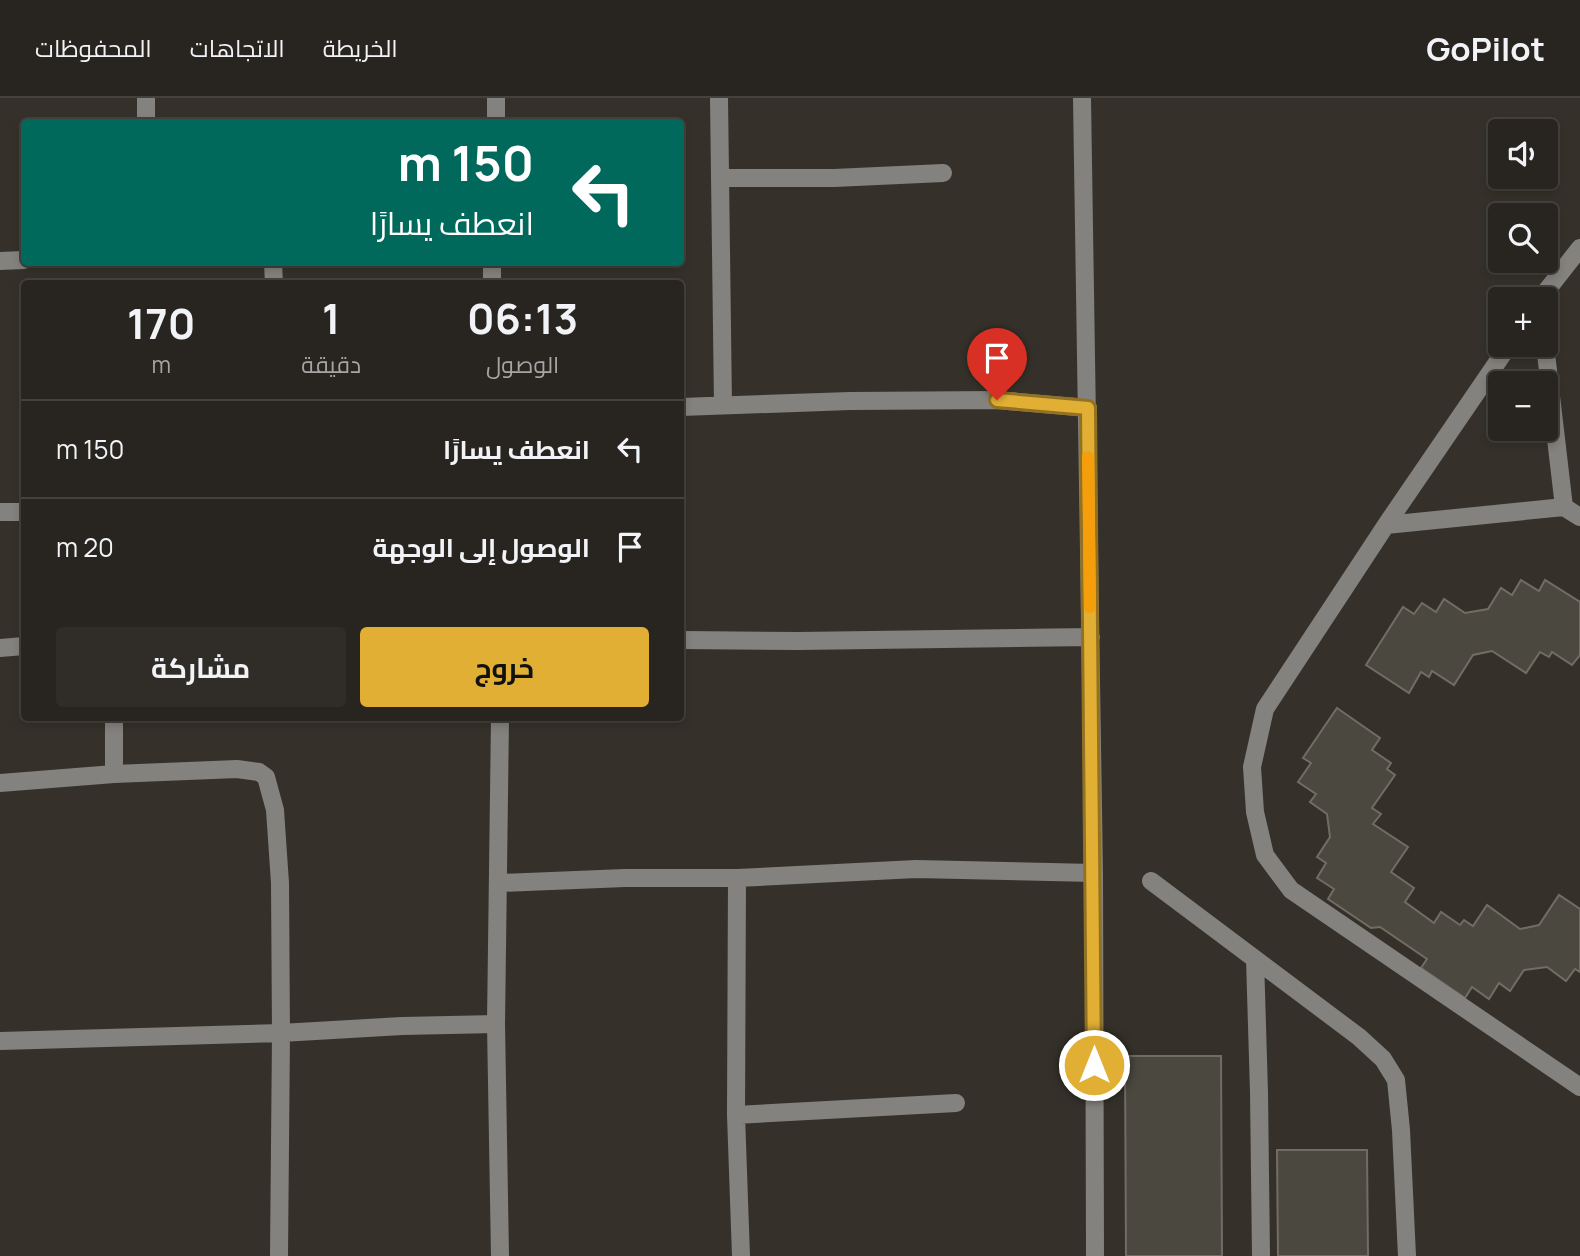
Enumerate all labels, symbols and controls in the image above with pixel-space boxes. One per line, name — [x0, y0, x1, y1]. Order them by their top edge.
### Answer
text: GoPilot — [1426, 26, 1545, 71]
text: المحفوظات — [35, 31, 152, 64]
text: الاتجاهات — [190, 31, 285, 64]
text: الخريطة — [323, 31, 398, 64]
map controls — [1488, 119, 1558, 441]
button: sound — [1488, 119, 1558, 189]
text: 150 m — [398, 129, 534, 196]
icon: left — [558, 147, 649, 238]
text: انعطف يسارًا — [370, 201, 534, 245]
button: search — [1488, 203, 1558, 273]
button: + — [1488, 287, 1558, 357]
text: 1 — [322, 289, 340, 347]
text: 06:13 — [467, 289, 578, 347]
text: 170 — [127, 294, 195, 352]
pin — [967, 328, 1027, 400]
icon: arrive — [978, 339, 1016, 377]
text: m — [151, 348, 171, 380]
text: دقيقة — [301, 348, 361, 380]
text: الوصول — [486, 348, 559, 380]
button: − — [1488, 371, 1558, 441]
icon: left — [611, 430, 649, 468]
text: 150 m — [56, 431, 124, 467]
text: انعطف يسارًا — [443, 431, 590, 467]
icon: arrive — [611, 528, 649, 566]
text: 20 m — [56, 529, 114, 565]
text: الوصول إلى الوجهة — [372, 529, 590, 565]
button: مشاركة — [56, 627, 346, 707]
button: خروج — [360, 627, 649, 707]
position arrow — [1057, 1028, 1131, 1102]

